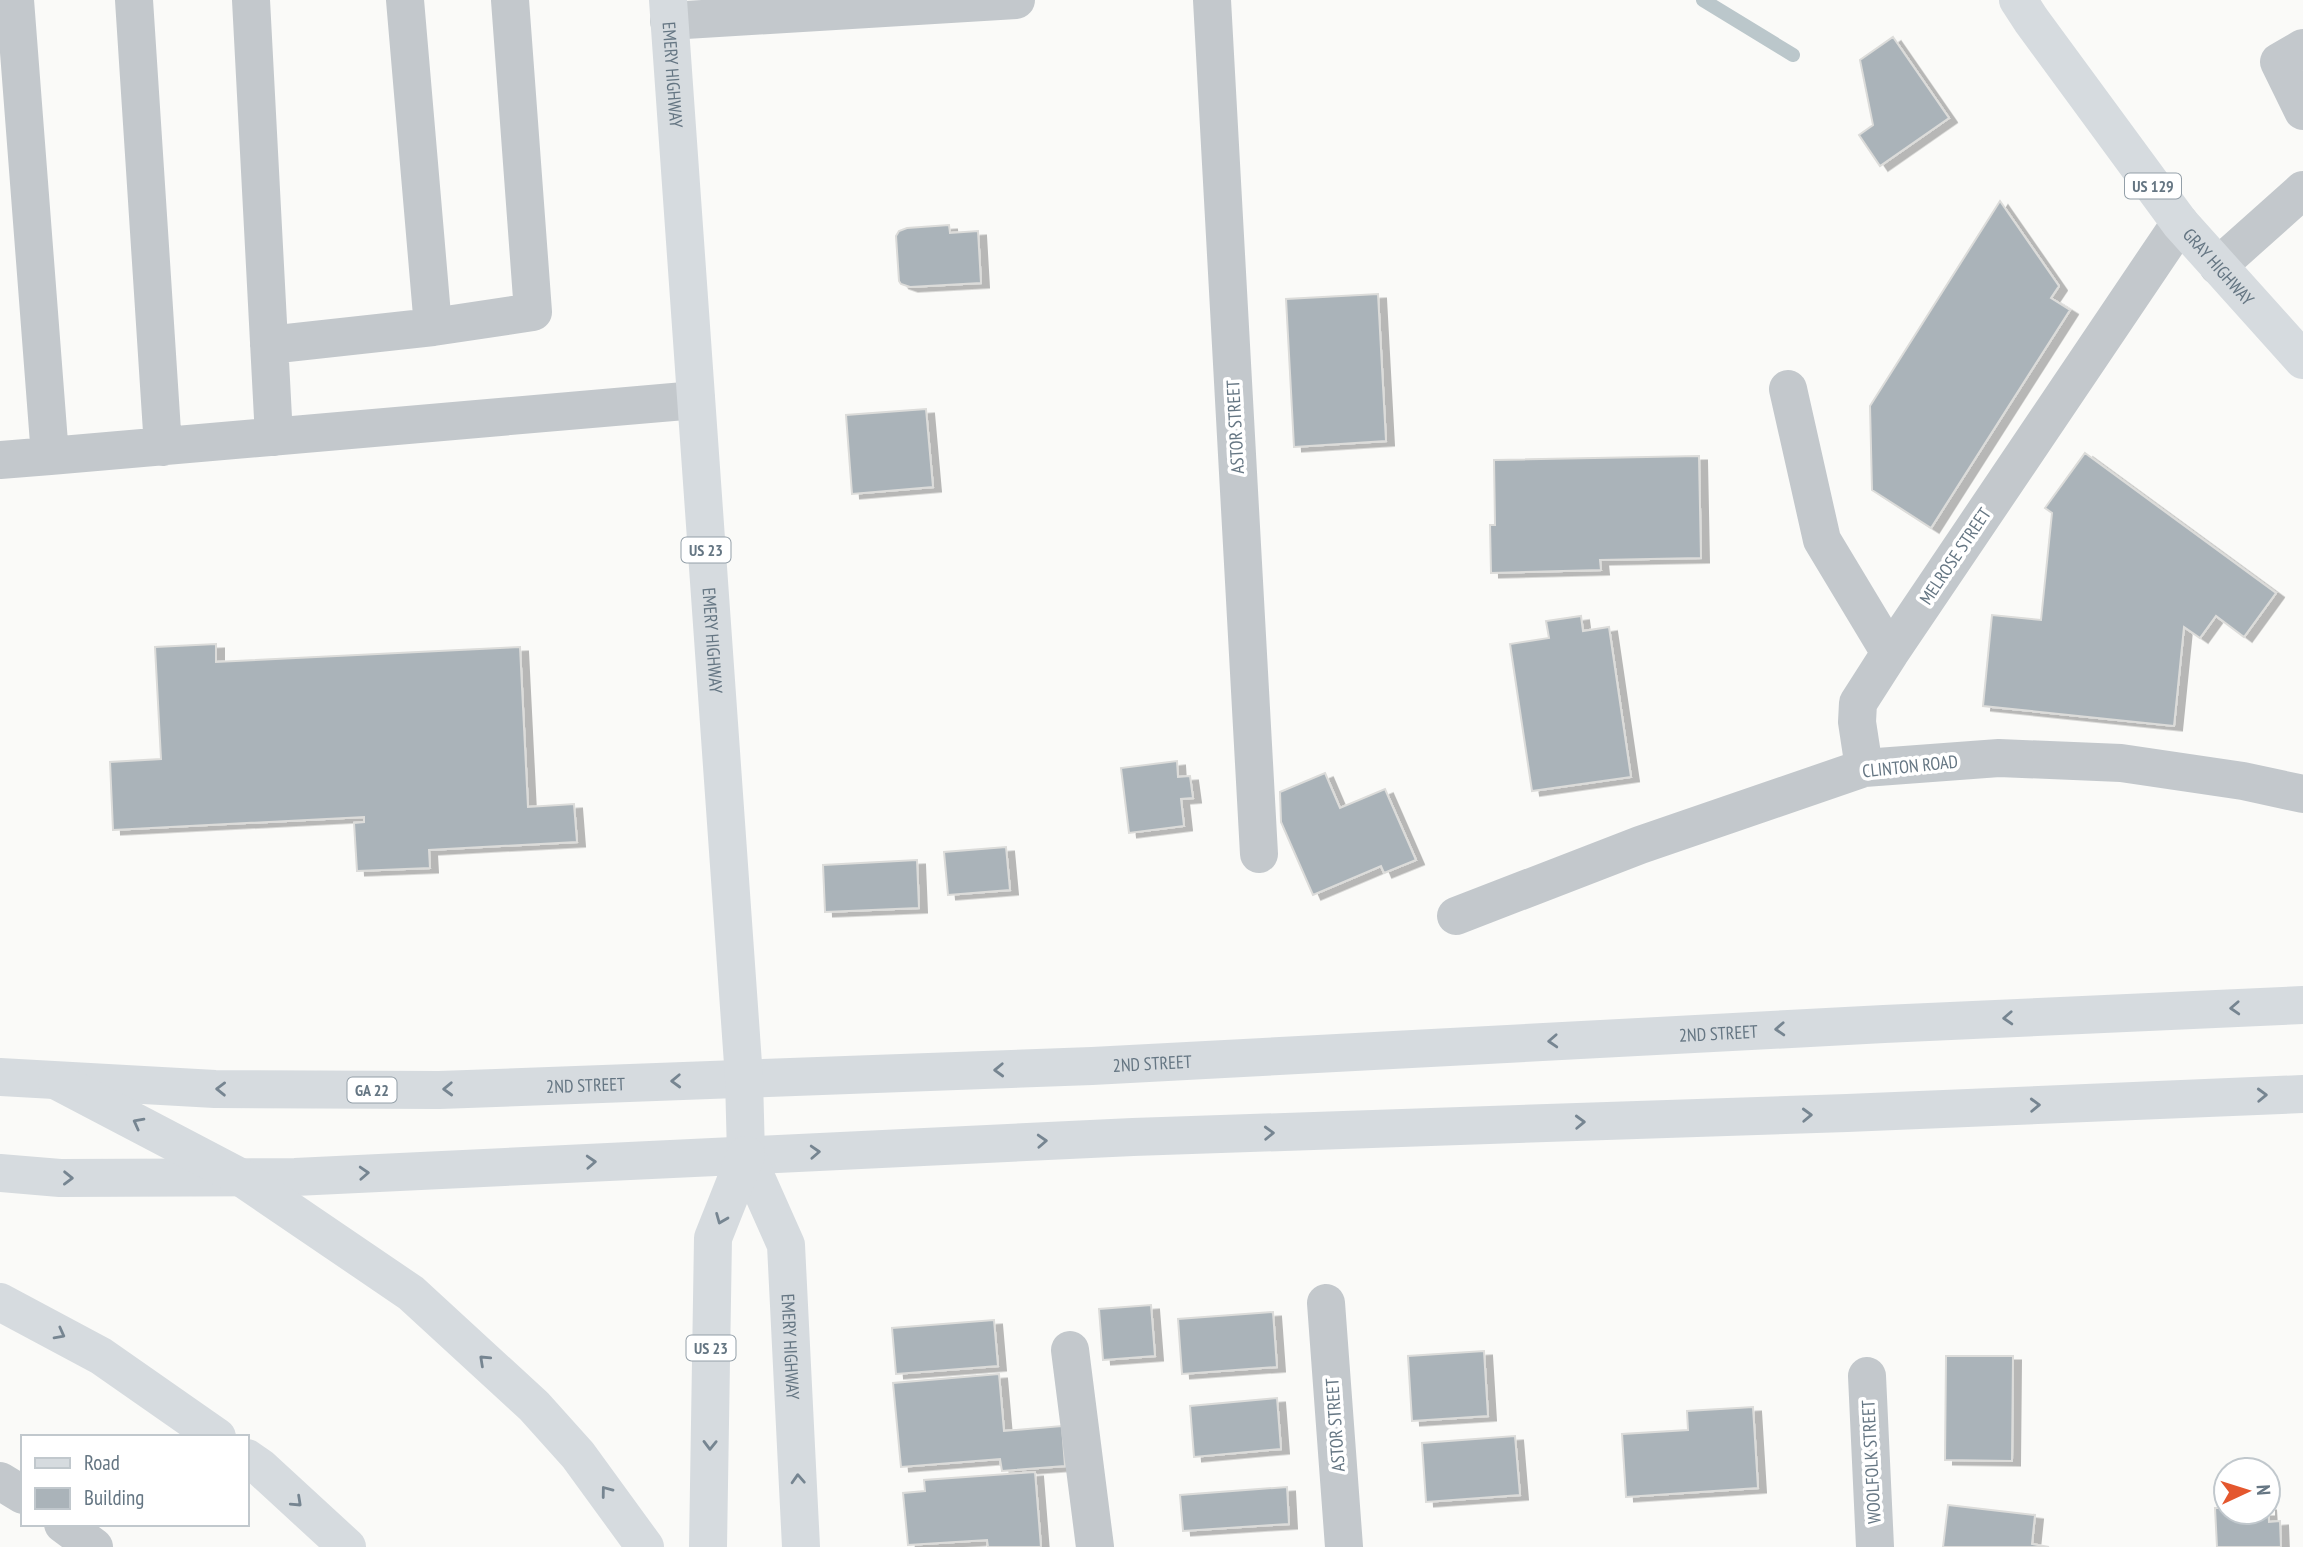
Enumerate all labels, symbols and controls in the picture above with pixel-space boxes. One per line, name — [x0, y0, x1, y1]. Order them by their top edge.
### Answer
street label: EMERY HIGHWAY — [658, 21, 689, 129]
road number: US 129 — [2125, 174, 2181, 198]
street label: GRAY HIGHWAY — [2178, 223, 2260, 310]
street label: ASTOR STREET — [1221, 380, 1249, 474]
street label: MELROSE STREET — [1914, 503, 1996, 609]
road number: US 23 — [682, 538, 730, 562]
street label: EMERY HIGHWAY — [698, 587, 728, 695]
street label: CLINTON ROAD — [1861, 750, 1959, 782]
one-way arrow — [2229, 1000, 2240, 1015]
one-way arrow — [2002, 1010, 2013, 1025]
street label: 2ND STREET — [1678, 1019, 1758, 1046]
one-way arrow — [1775, 1022, 1786, 1037]
one-way arrow — [1547, 1034, 1558, 1049]
street label: 2ND STREET — [1112, 1049, 1192, 1076]
one-way arrow — [993, 1062, 1004, 1077]
street label: 2ND STREET — [546, 1072, 625, 1098]
one-way arrow — [670, 1074, 681, 1089]
road number: GA 22 — [348, 1078, 396, 1102]
one-way arrow — [215, 1081, 226, 1097]
one-way arrow — [443, 1082, 454, 1097]
one-way arrow — [2257, 1088, 2268, 1103]
one-way arrow — [2029, 1097, 2040, 1112]
one-way arrow — [1802, 1107, 1813, 1122]
one-way arrow — [1575, 1115, 1586, 1130]
one-way arrow — [133, 1118, 145, 1132]
one-way arrow — [1264, 1125, 1275, 1140]
one-way arrow — [1037, 1134, 1048, 1149]
one-way arrow — [809, 1145, 820, 1160]
one-way arrow — [586, 1155, 597, 1170]
one-way arrow — [358, 1166, 369, 1181]
one-way arrow — [63, 1170, 74, 1186]
one-way arrow — [716, 1212, 730, 1224]
street label: EMERY HIGHWAY — [777, 1293, 805, 1401]
one-way arrow — [53, 1326, 65, 1340]
road number: US 23 — [686, 1336, 736, 1360]
one-way arrow — [479, 1356, 492, 1369]
street label: ASTOR STREET — [1320, 1377, 1350, 1473]
street label: WOOLFOLK STREET — [1856, 1400, 1886, 1524]
legend — [21, 1435, 248, 1526]
one-way arrow — [702, 1440, 717, 1451]
text: Road — [84, 1449, 120, 1476]
north arrow — [2212, 1456, 2282, 1526]
one-way arrow — [790, 1473, 805, 1484]
text: Building — [84, 1484, 144, 1511]
text: N — [2252, 1484, 2276, 1496]
one-way arrow — [601, 1487, 614, 1499]
one-way arrow — [289, 1493, 302, 1506]

